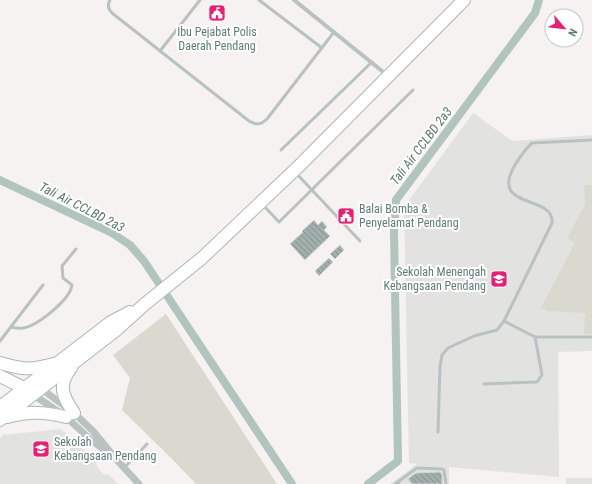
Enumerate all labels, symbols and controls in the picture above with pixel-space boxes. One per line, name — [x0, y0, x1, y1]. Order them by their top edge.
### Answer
public building icon: Ibu Pejabat Polis Daerah Pendang — [207, 3, 227, 23]
north arrow — [544, 8, 584, 48]
place label: Ibu Pejabat Polis Daerah Pendang — [177, 25, 257, 53]
text: N — [565, 26, 580, 39]
water label: Tali Air CCLBD 2a3 — [387, 104, 455, 188]
water label: Tali Air CCLBD 2a3 — [37, 179, 127, 235]
place label: Balai Bomba & Penyelamat Pendang — [359, 202, 459, 230]
public building icon: Balai Bomba & Penyelamat Pendang — [336, 206, 356, 226]
place label: Sekolah Menengah Kebangsaan Pendang — [384, 265, 486, 293]
school or university icon: Sekolah Menengah Kebangsaan Pendang — [489, 269, 509, 289]
place label: Sekolah Kebangsaan Pendang — [54, 435, 156, 463]
school or university icon: Sekolah Kebangsaan Pendang — [31, 439, 51, 459]

